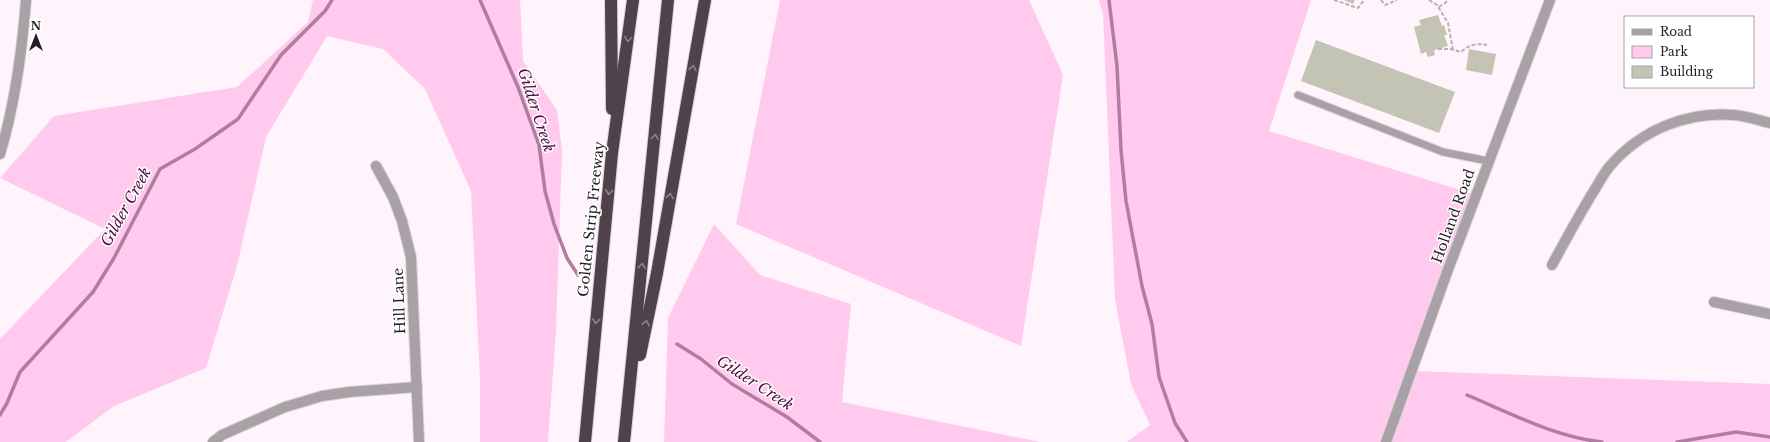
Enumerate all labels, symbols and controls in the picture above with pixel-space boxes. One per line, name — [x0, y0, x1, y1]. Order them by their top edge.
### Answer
north arrow — [16, 16, 56, 56]
legend — [1624, 16, 1754, 88]
text: N — [31, 19, 42, 33]
text: Road — [1660, 24, 1692, 39]
one-way arrow — [624, 36, 633, 42]
text: Park — [1660, 44, 1688, 59]
text: Building — [1660, 64, 1714, 79]
water label: Gilder Creek — [514, 65, 559, 154]
one-way arrow — [688, 65, 696, 71]
one-way arrow — [650, 134, 659, 140]
street label: Golden Strip Freeway — [574, 140, 608, 298]
water label: Gilder Creek — [96, 164, 155, 250]
street label: Holland Road — [1428, 166, 1479, 266]
one-way arrow — [604, 188, 613, 195]
one-way arrow — [665, 193, 674, 199]
one-way arrow — [637, 263, 646, 269]
street label: Hill Lane — [389, 267, 409, 335]
one-way arrow — [592, 318, 601, 324]
one-way arrow — [641, 320, 650, 327]
water label: Gilder Creek — [713, 351, 797, 414]

